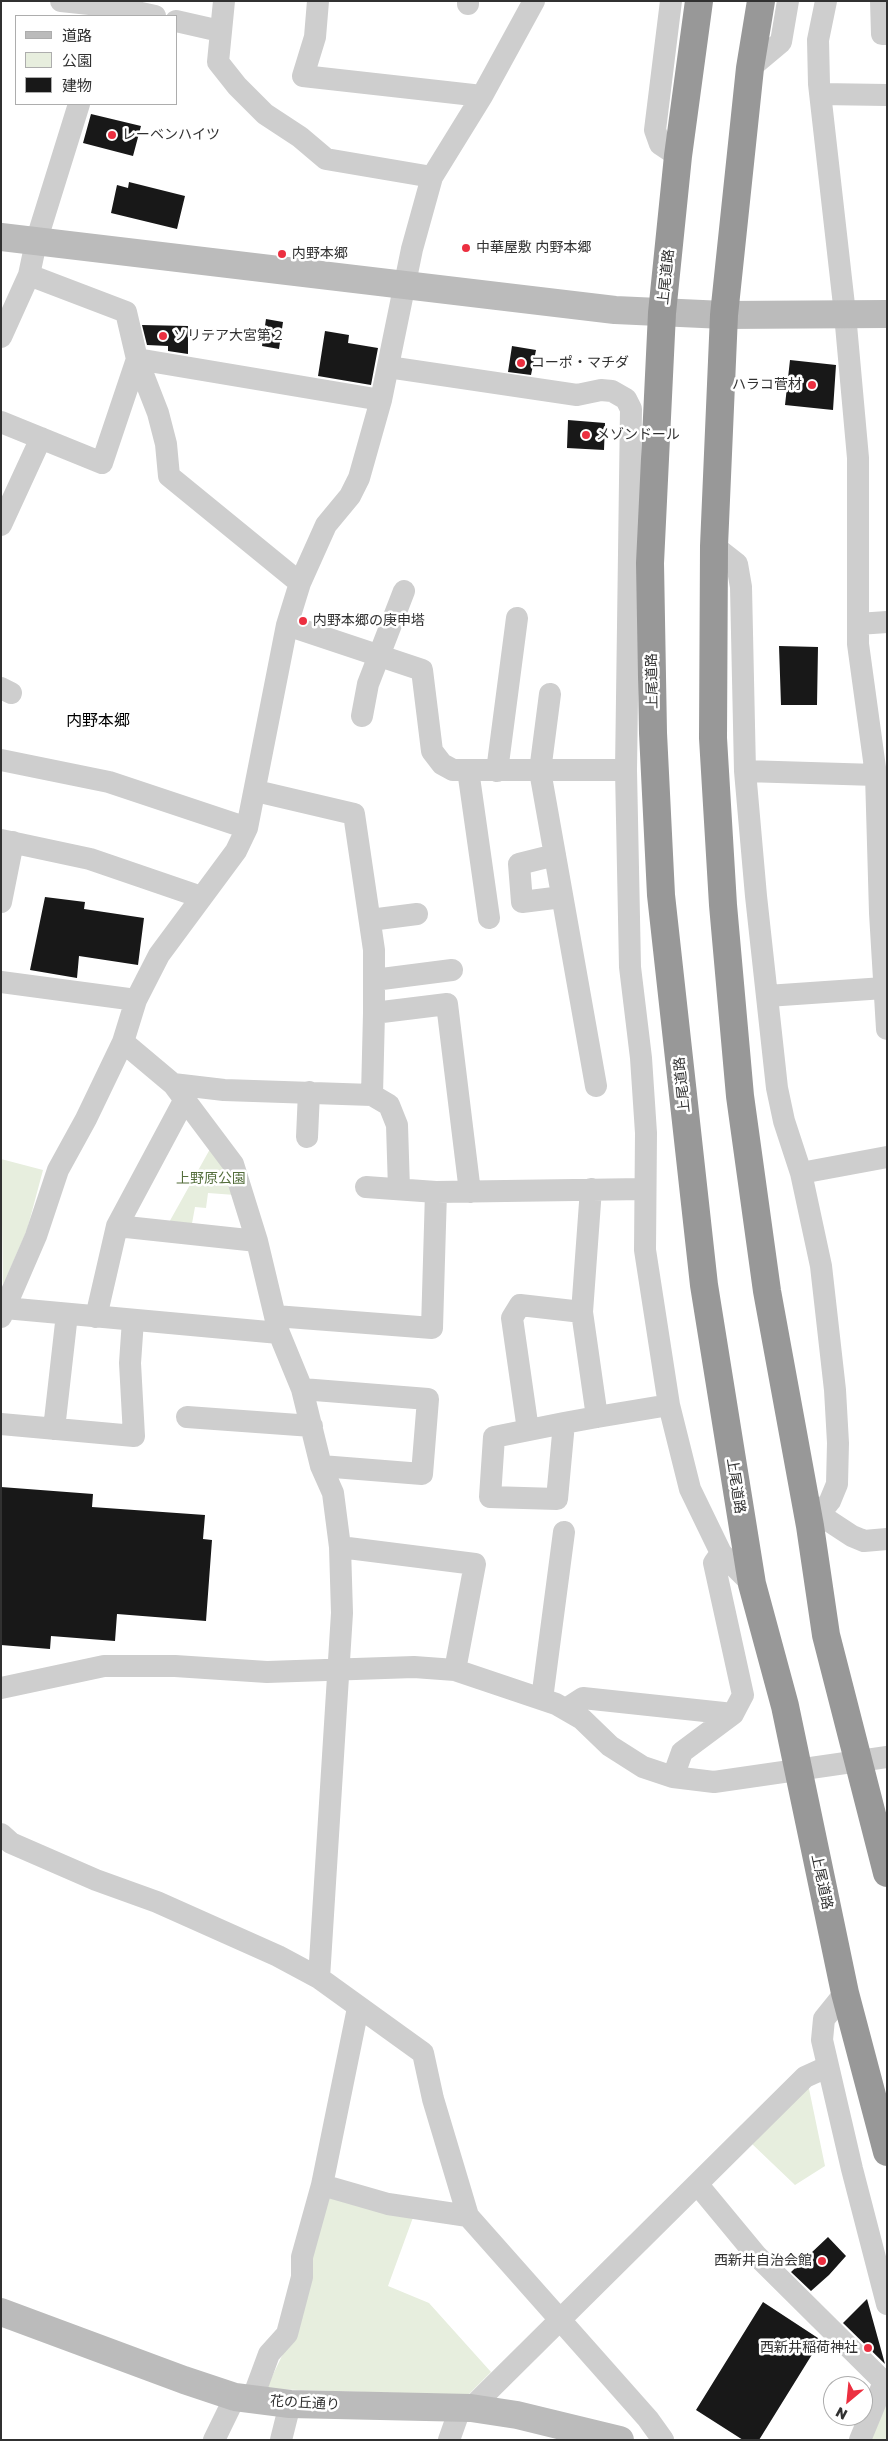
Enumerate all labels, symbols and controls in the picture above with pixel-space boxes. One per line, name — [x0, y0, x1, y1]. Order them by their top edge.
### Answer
legend — [15, 15, 178, 105]
text: 道路 — [62, 26, 92, 44]
text: 公園 — [62, 51, 92, 69]
text: 建物 — [62, 76, 92, 94]
place label: レーベンハイツ — [122, 127, 220, 143]
marker: レーベンハイツ — [106, 129, 118, 141]
place label: 中華屋敷 内野本郷 — [476, 240, 591, 256]
marker: 中華屋敷 内野本郷 — [460, 242, 472, 254]
place label: 内野本郷 — [292, 246, 348, 262]
marker: 内野本郷 — [276, 248, 288, 260]
street label: 上尾道路 — [655, 248, 677, 306]
place label: ソリテア大宮第２ — [173, 328, 285, 344]
marker: ソリテア大宮第２ — [157, 330, 169, 342]
place label: コーポ・マチダ — [531, 355, 629, 371]
marker: コーポ・マチダ — [515, 357, 527, 369]
place label: ハラコ菅材 — [732, 377, 802, 393]
marker: ハラコ菅材 — [806, 379, 818, 391]
place label: メゾンドール — [596, 427, 680, 443]
marker: メゾンドール — [580, 429, 592, 441]
place label: 内野本郷の庚申塔 — [313, 613, 425, 629]
marker: 内野本郷の庚申塔 — [297, 615, 309, 627]
street label: 上尾道路 — [643, 653, 661, 709]
district label: 内野本郷 — [66, 711, 130, 731]
street label: 上尾道路 — [671, 1056, 693, 1114]
park label: 上野原公園 — [176, 1171, 246, 1187]
street label: 上尾道路 — [723, 1457, 749, 1515]
street label: 上尾道路 — [808, 1853, 836, 1911]
place label: 西新井自治会館 — [714, 2253, 812, 2269]
marker: 西新井自治会館 — [816, 2255, 828, 2267]
place label: 西新井稲荷神社 — [760, 2340, 858, 2356]
marker: 西新井稲荷神社 — [862, 2342, 874, 2354]
north arrow — [823, 2376, 873, 2426]
street label: 花の丘通り — [270, 2393, 340, 2413]
text: N — [833, 2404, 850, 2424]

